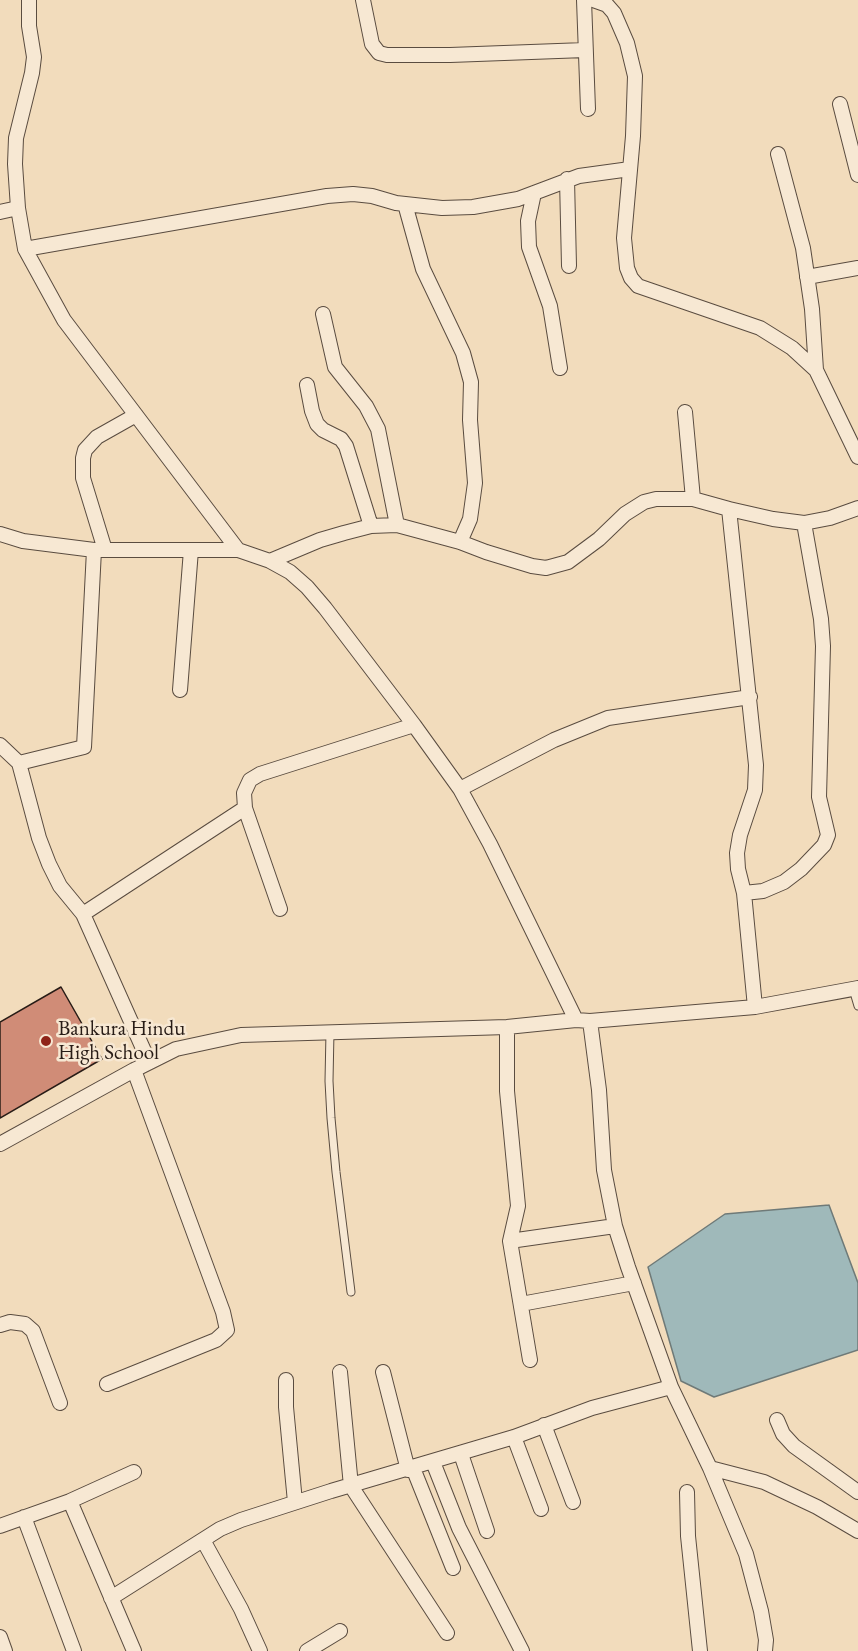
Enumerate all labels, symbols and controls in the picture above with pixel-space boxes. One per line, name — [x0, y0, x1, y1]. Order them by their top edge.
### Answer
place label: Bankura Hindu High School — [58, 1016, 185, 1066]
marker: Bankura Hindu High School — [39, 1034, 53, 1048]

